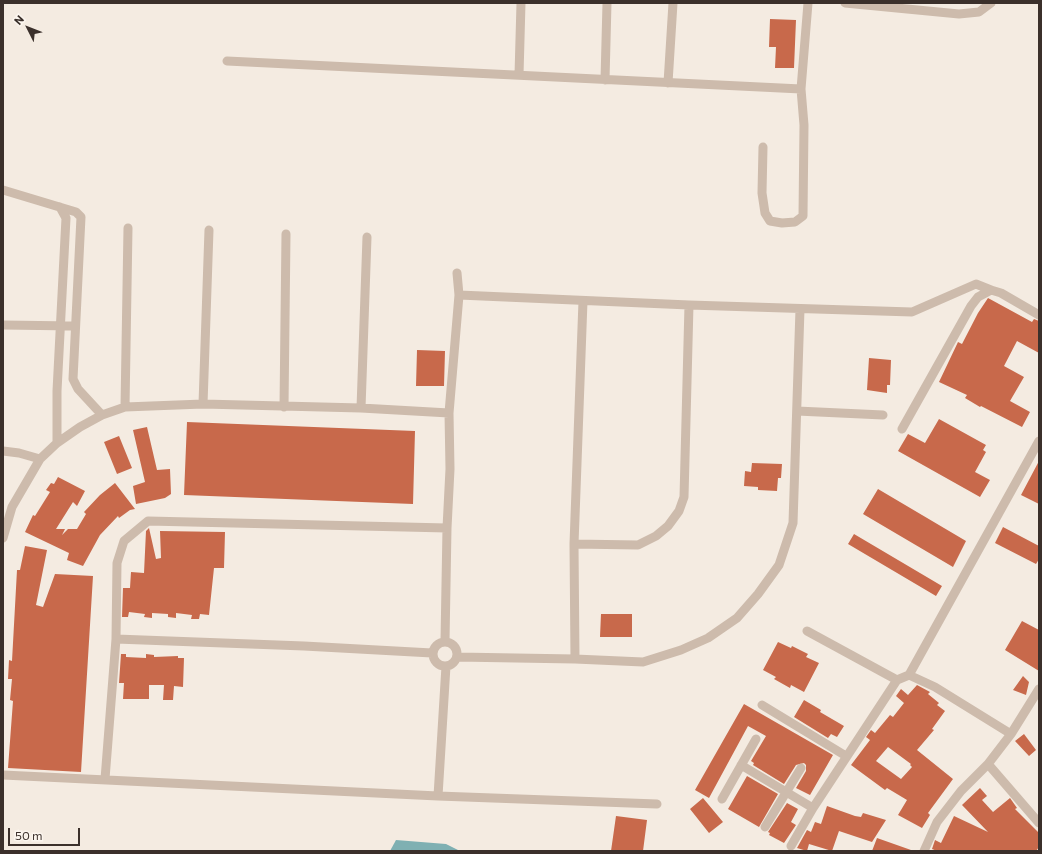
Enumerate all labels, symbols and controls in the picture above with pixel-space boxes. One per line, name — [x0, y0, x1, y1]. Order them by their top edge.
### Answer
north arrow — [8, 8, 48, 48]
text: N — [11, 12, 26, 27]
scale bar — [10, 820, 82, 846]
text: 50 m — [15, 828, 43, 842]

